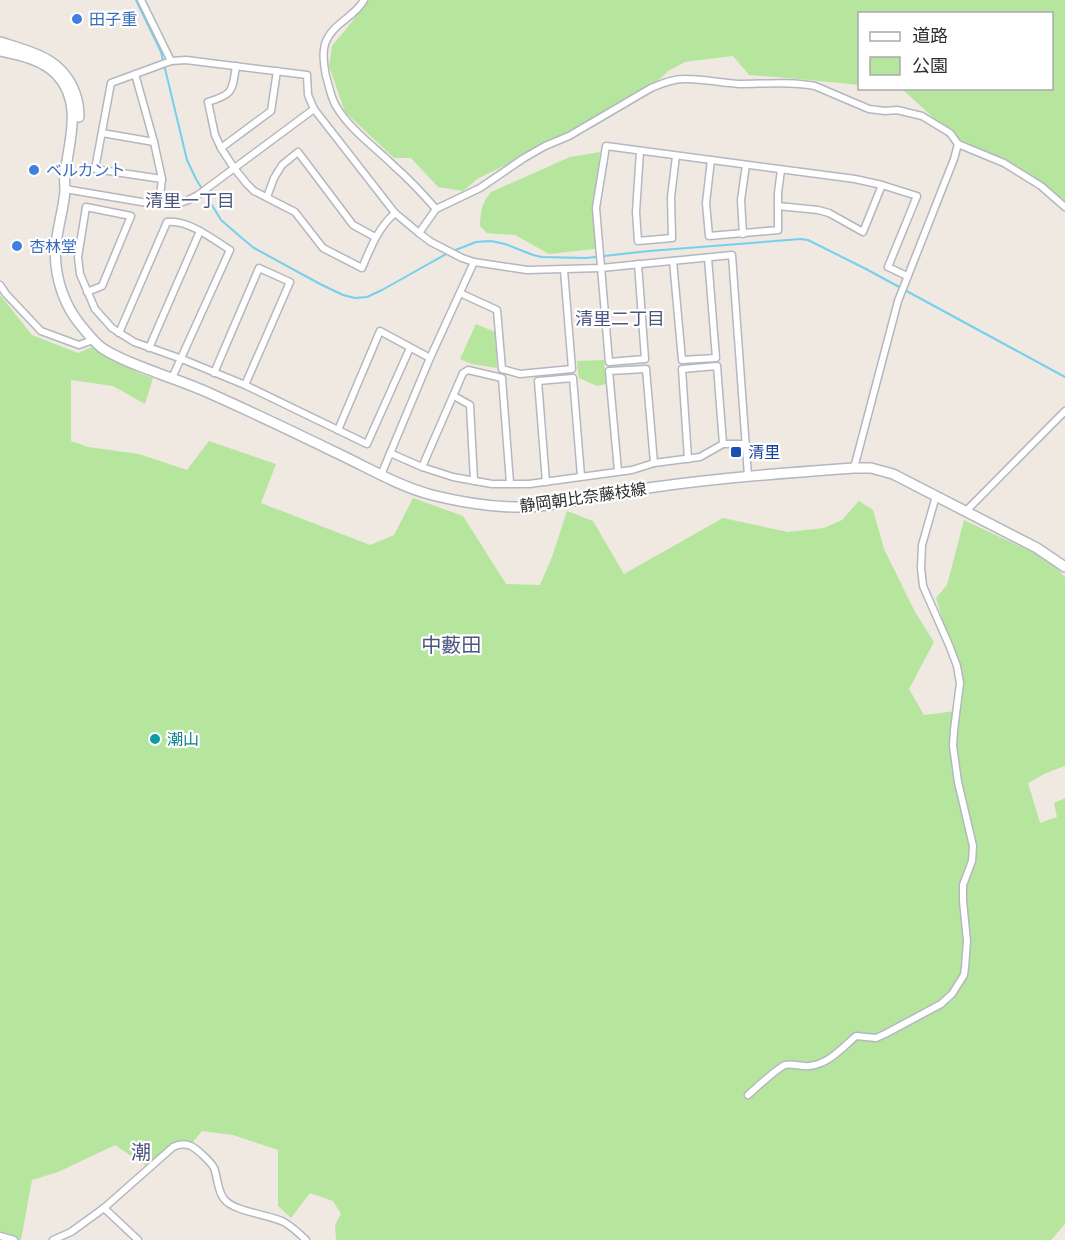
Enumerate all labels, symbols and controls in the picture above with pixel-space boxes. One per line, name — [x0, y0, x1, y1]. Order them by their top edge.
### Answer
place label: 田子重 — [89, 9, 137, 29]
marker: 田子重 — [70, 12, 84, 26]
legend — [858, 12, 1053, 90]
text: 道路 — [912, 25, 948, 46]
text: 公園 — [912, 55, 948, 76]
place label: ベルカント — [46, 160, 126, 180]
marker: ベルカント — [27, 163, 41, 177]
district label: 清里一丁目 — [145, 190, 235, 211]
place label: 杏林堂 — [29, 236, 77, 256]
marker: 杏林堂 — [10, 239, 24, 253]
district label: 清里二丁目 — [575, 308, 665, 329]
place label: 清里 — [748, 442, 780, 462]
marker: 清里 — [729, 445, 743, 459]
street label: 静岡朝比奈藤枝線 — [518, 478, 648, 516]
district label: 中藪田 — [421, 633, 481, 657]
place label: 潮山 — [167, 729, 199, 749]
marker: 潮山 — [148, 732, 162, 746]
district label: 潮 — [131, 1140, 151, 1164]

